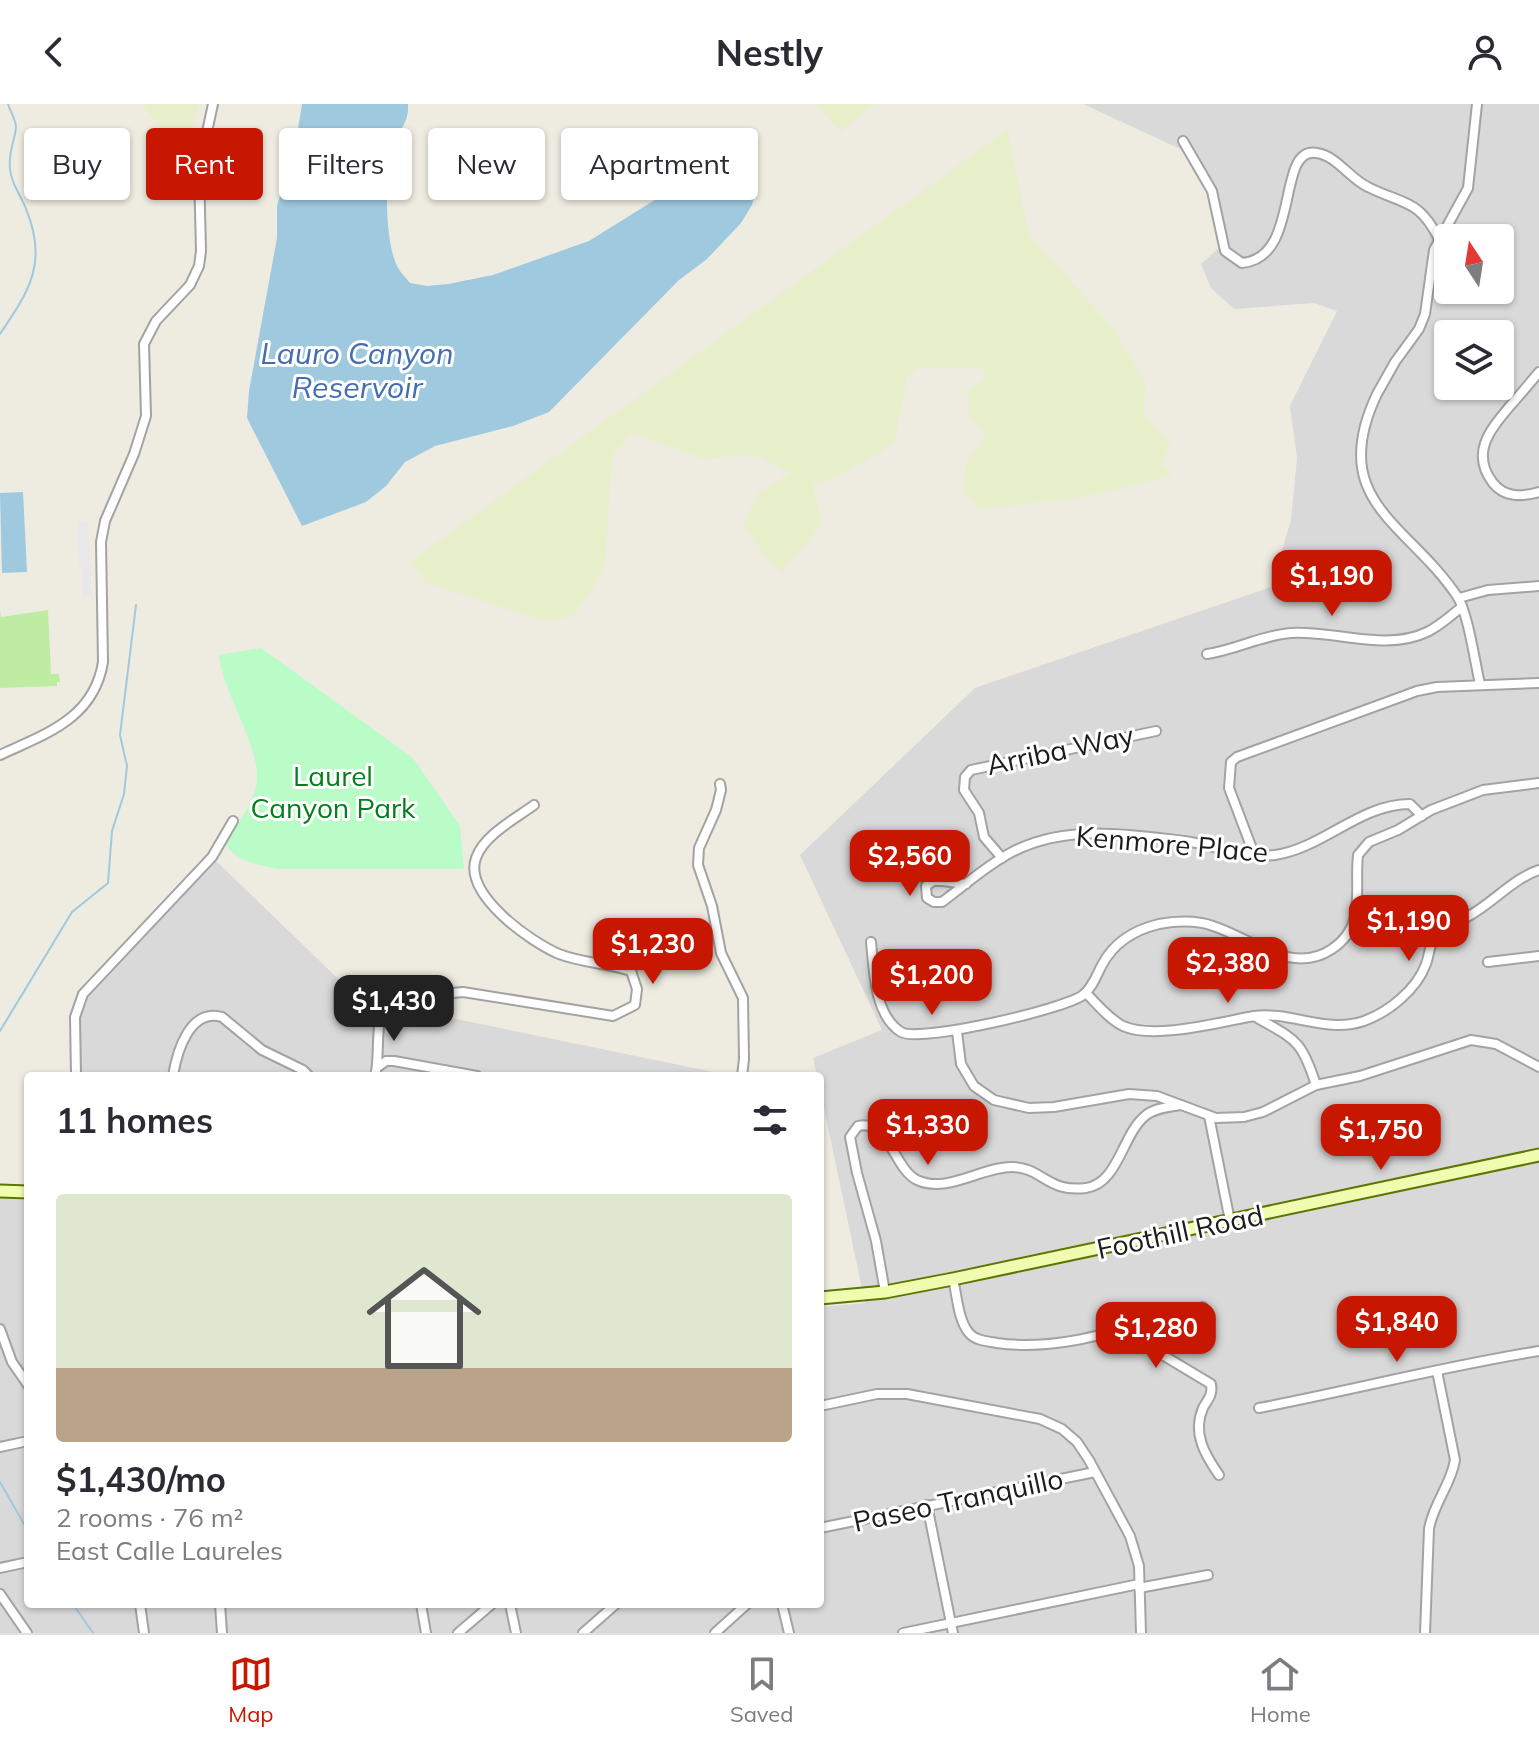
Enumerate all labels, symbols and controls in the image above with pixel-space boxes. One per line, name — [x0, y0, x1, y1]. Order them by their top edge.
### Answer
icon: back — [32, 30, 76, 74]
text: Nestly — [716, 30, 823, 75]
icon: person — [1463, 30, 1507, 74]
chip: Buy — [24, 128, 130, 200]
chip: Rent — [146, 128, 263, 200]
chip: Filters — [279, 128, 412, 200]
chip: New — [428, 128, 545, 200]
chip: Apartment — [561, 128, 758, 200]
north arrow — [1434, 224, 1514, 304]
map controls — [1434, 224, 1514, 400]
button: layers — [1434, 320, 1514, 400]
water label: Lauro Canyon Reservoir — [260, 334, 454, 406]
pin: $1,190 — [1267, 550, 1397, 618]
text: $1,190 — [1290, 559, 1374, 592]
street label: Arriba Way — [983, 717, 1137, 782]
park label: Laurel Canyon Park — [250, 758, 416, 825]
street label: Kenmore Place — [1075, 818, 1270, 869]
pin: $2,560 — [845, 830, 975, 898]
text: $2,560 — [868, 839, 952, 872]
pin: $1,190 — [1344, 895, 1474, 963]
text: $1,190 — [1367, 904, 1451, 937]
pin: $1,230 — [588, 918, 718, 986]
text: $1,230 — [611, 927, 695, 960]
pin: $2,380 — [1163, 937, 1293, 1005]
text: $2,380 — [1186, 946, 1270, 979]
pin: $1,200 — [867, 949, 997, 1017]
text: $1,200 — [890, 958, 974, 991]
pin: $1,430 — [329, 975, 459, 1043]
text: $1,430 — [352, 984, 436, 1017]
icon: filters — [748, 1098, 792, 1142]
text: 11 homes — [56, 1099, 213, 1142]
pin: $1,330 — [863, 1099, 993, 1167]
pin: $1,750 — [1316, 1104, 1446, 1172]
text: $1,330 — [886, 1108, 970, 1141]
text: $1,750 — [1339, 1113, 1423, 1146]
street label: Foothill Road — [1094, 1197, 1266, 1266]
icon: home — [352, 1246, 496, 1390]
pin: $1,840 — [1332, 1296, 1462, 1364]
pin: $1,280 — [1091, 1302, 1221, 1370]
text: $1,840 — [1355, 1305, 1439, 1338]
text: $1,280 — [1114, 1311, 1198, 1344]
text: $1,430/mo — [56, 1458, 226, 1501]
street label: Paseo Tranquillo — [850, 1460, 1066, 1539]
text: 2 rooms · 76 m² — [56, 1501, 243, 1534]
text: East Calle Laureles — [56, 1534, 283, 1567]
tab: Map — [228, 1652, 274, 1728]
tab: Saved — [730, 1652, 794, 1728]
tab: Home — [1250, 1652, 1311, 1728]

